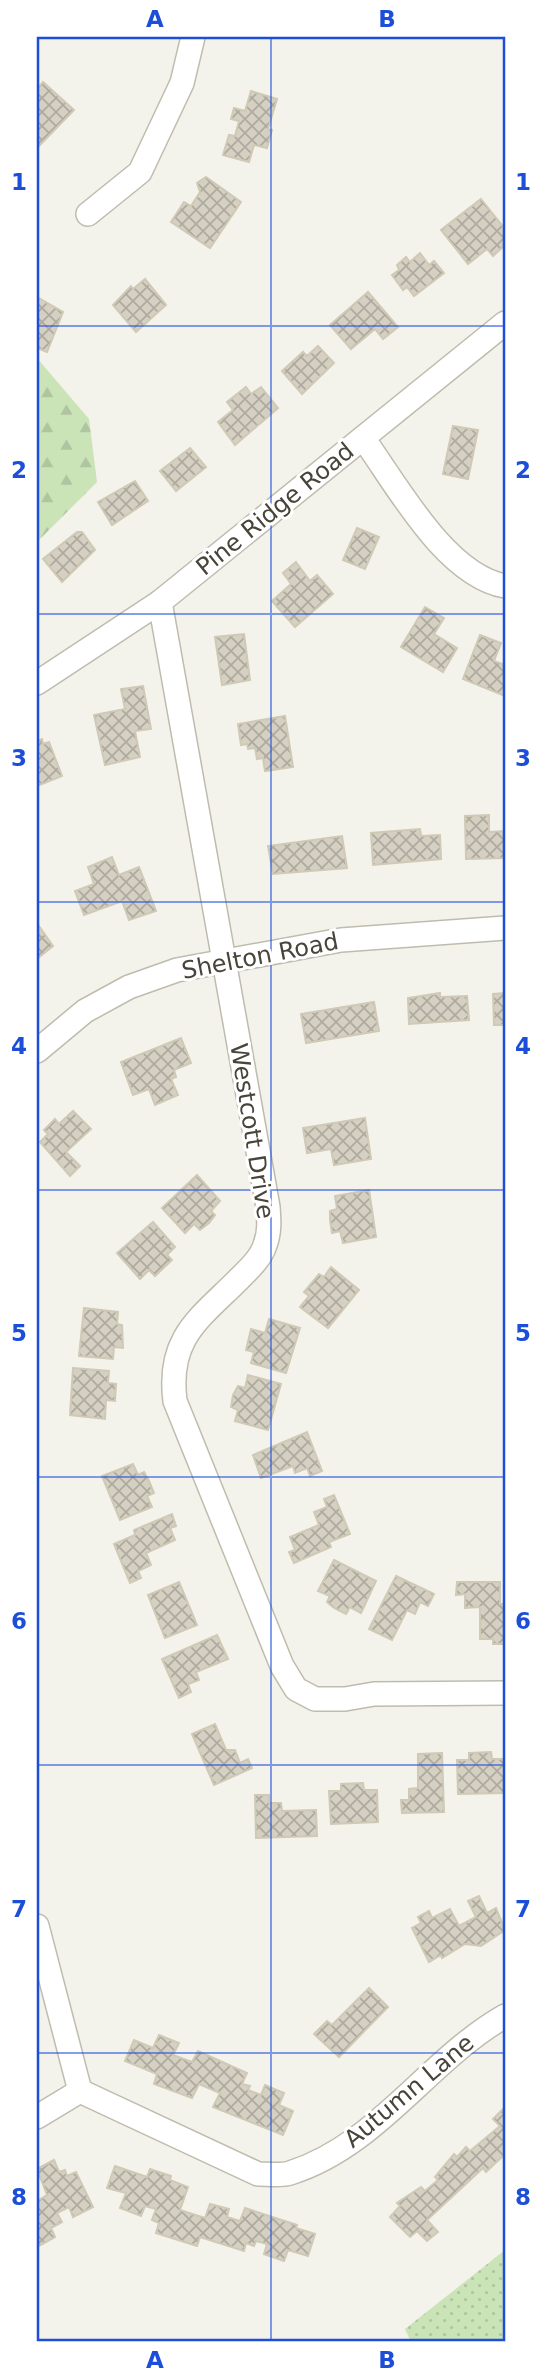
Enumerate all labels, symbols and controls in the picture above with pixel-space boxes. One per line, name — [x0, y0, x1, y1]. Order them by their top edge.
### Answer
text: A — [146, 6, 164, 32]
text: B — [378, 6, 396, 32]
text: 1 — [11, 169, 27, 195]
text: 1 — [515, 169, 531, 195]
street label: Pine Ridge Road — [191, 437, 359, 581]
text: 2 — [11, 457, 27, 483]
text: 2 — [515, 457, 531, 483]
text: 3 — [11, 745, 27, 771]
text: 3 — [515, 745, 531, 771]
street label: Shelton Road — [179, 927, 341, 985]
text: 4 — [11, 1033, 27, 1059]
text: 4 — [515, 1033, 531, 1059]
street label: Westcott Drive — [224, 1041, 280, 1221]
text: 5 — [11, 1320, 27, 1346]
text: 5 — [515, 1320, 531, 1346]
text: 6 — [11, 1608, 27, 1634]
text: 6 — [515, 1608, 531, 1634]
text: 7 — [11, 1896, 27, 1922]
text: 7 — [515, 1896, 531, 1922]
street label: Autumn Lane — [339, 2029, 479, 2153]
text: 8 — [11, 2184, 27, 2210]
text: 8 — [515, 2184, 531, 2210]
text: A — [146, 2347, 164, 2373]
text: B — [378, 2347, 396, 2373]

